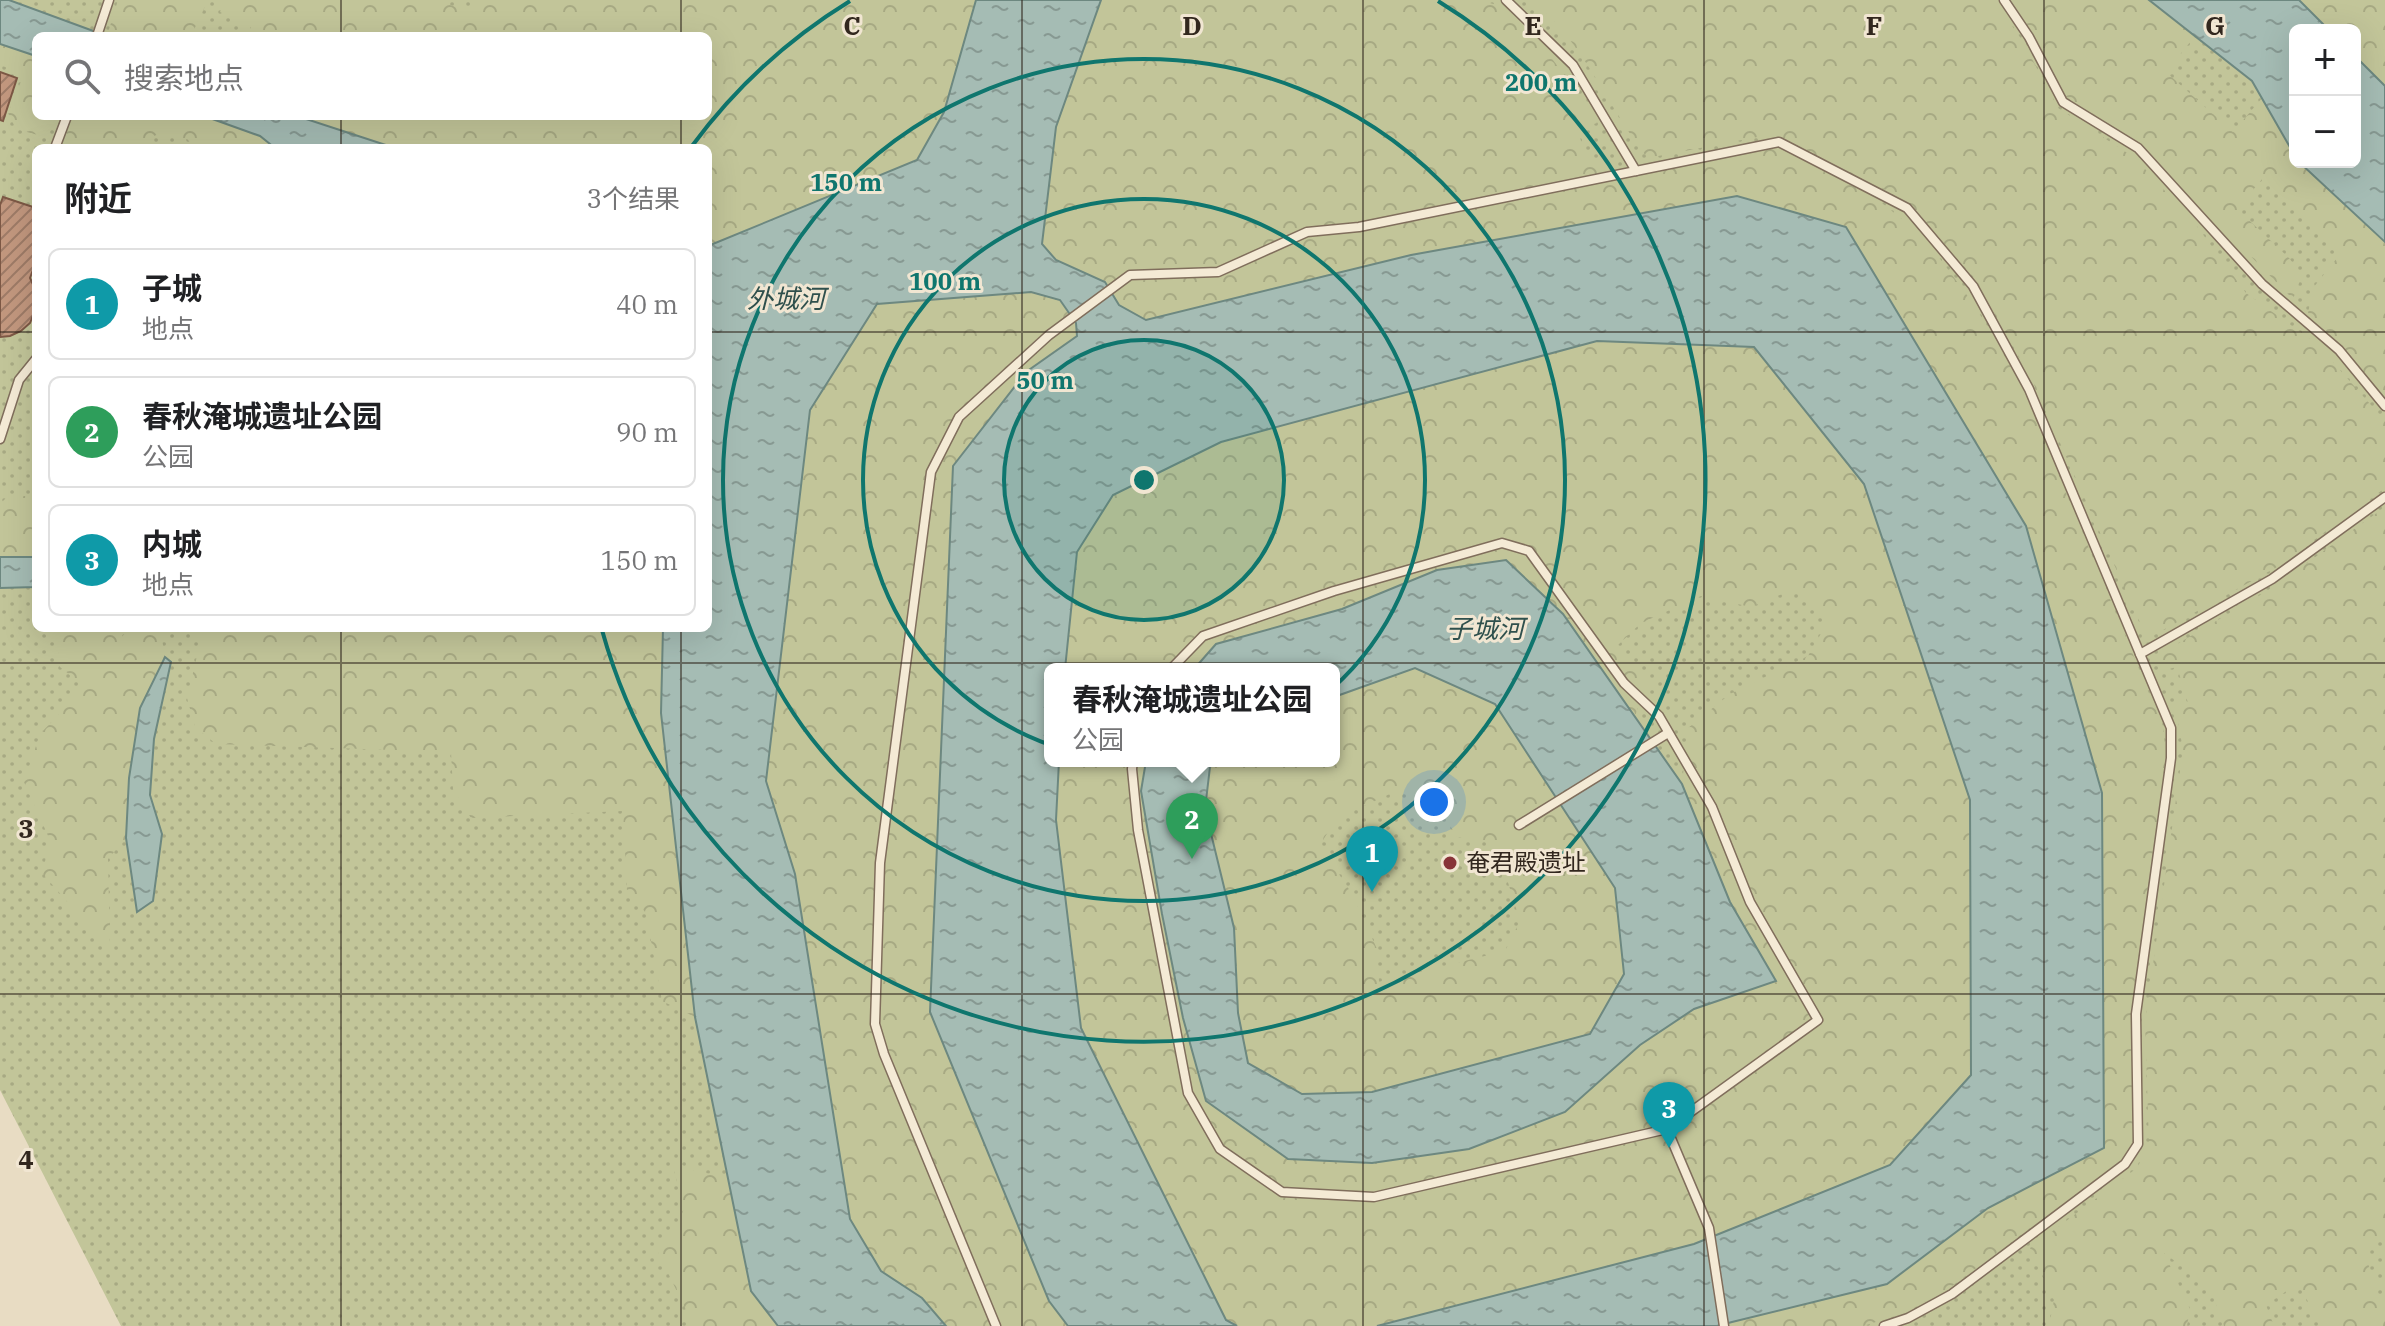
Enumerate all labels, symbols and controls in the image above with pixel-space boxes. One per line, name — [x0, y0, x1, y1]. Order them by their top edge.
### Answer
text: C — [843, 8, 861, 42]
text: D — [1182, 8, 1202, 42]
text: E — [1524, 8, 1542, 42]
text: F — [1866, 8, 1882, 42]
text: G — [2205, 8, 2225, 42]
map controls — [2289, 24, 2361, 168]
button: + — [2289, 24, 2361, 96]
search box — [32, 32, 712, 120]
icon: search — [60, 54, 104, 98]
text: 搜索地点 — [124, 58, 244, 97]
text: 200 m — [1505, 66, 1577, 98]
button: − — [2289, 96, 2361, 168]
text: 150 m — [810, 166, 882, 198]
text: 附近 — [64, 176, 132, 220]
text: 3个结果 — [586, 181, 680, 215]
text: 100 m — [909, 265, 981, 297]
text: 子城 — [142, 268, 202, 307]
water label: 外城河 — [747, 281, 830, 315]
text: 1 — [84, 287, 100, 321]
text: 40 m — [616, 287, 678, 321]
text: 地点 — [142, 311, 194, 345]
text: 50 m — [1016, 364, 1074, 396]
text: 春秋淹城遗址公园 — [142, 396, 382, 435]
text: 2 — [84, 415, 100, 449]
text: 90 m — [616, 415, 678, 449]
text: 公园 — [142, 439, 194, 473]
centre of rings — [1130, 466, 1158, 494]
text: 内城 — [142, 524, 202, 563]
text: 3 — [84, 543, 100, 577]
text: 150 m — [600, 543, 678, 577]
text: 地点 — [142, 567, 194, 601]
water label: 子城河 — [1446, 611, 1529, 645]
popup — [1044, 663, 1340, 767]
text: 春秋淹城遗址公园 — [1072, 679, 1312, 718]
text: 公园 — [1072, 722, 1124, 756]
your location — [1414, 782, 1454, 822]
pin: 2 — [1166, 793, 1218, 859]
text: 3 — [18, 811, 34, 845]
pin: 1 — [1346, 826, 1398, 892]
place label: 奄君殿遗址 — [1466, 846, 1586, 878]
marker: 奄君殿遗址 — [1441, 854, 1459, 872]
pin: 3 — [1643, 1082, 1695, 1148]
text: 4 — [18, 1142, 34, 1176]

